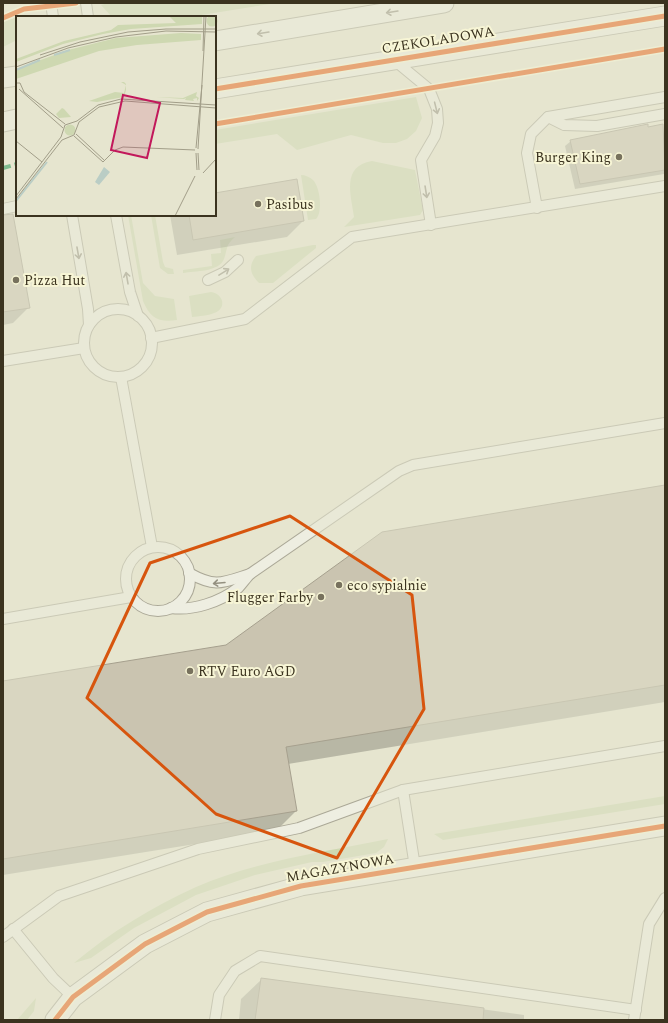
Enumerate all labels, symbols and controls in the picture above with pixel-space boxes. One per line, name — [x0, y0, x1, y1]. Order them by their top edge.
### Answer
one-way arrow — [386, 8, 399, 16]
inset map — [16, 16, 216, 216]
street label: CZEKOLADOWA — [380, 21, 496, 59]
one-way arrow — [257, 29, 270, 37]
one-way arrow — [432, 101, 440, 114]
place label: Burger King — [535, 147, 611, 168]
marker: Burger King — [614, 152, 624, 162]
one-way arrow — [422, 186, 430, 199]
place label: Pasibus — [266, 194, 314, 215]
marker: Pasibus — [253, 199, 263, 209]
one-way arrow — [74, 247, 82, 260]
one-way arrow — [218, 268, 230, 276]
place label: Pizza Hut — [24, 270, 85, 291]
one-way arrow — [123, 272, 131, 285]
marker: Pizza Hut — [11, 275, 21, 285]
place label: eco sypialnie — [347, 575, 427, 596]
one-way arrow — [213, 579, 226, 586]
marker: eco sypialnie — [334, 580, 344, 590]
place label: Flugger Farby — [227, 587, 314, 608]
marker: Flugger Farby — [316, 592, 326, 602]
place label: RTV Euro AGD — [198, 661, 296, 682]
marker: RTV Euro AGD — [185, 666, 195, 676]
street label: MAGAZYNOWA — [284, 848, 396, 888]

